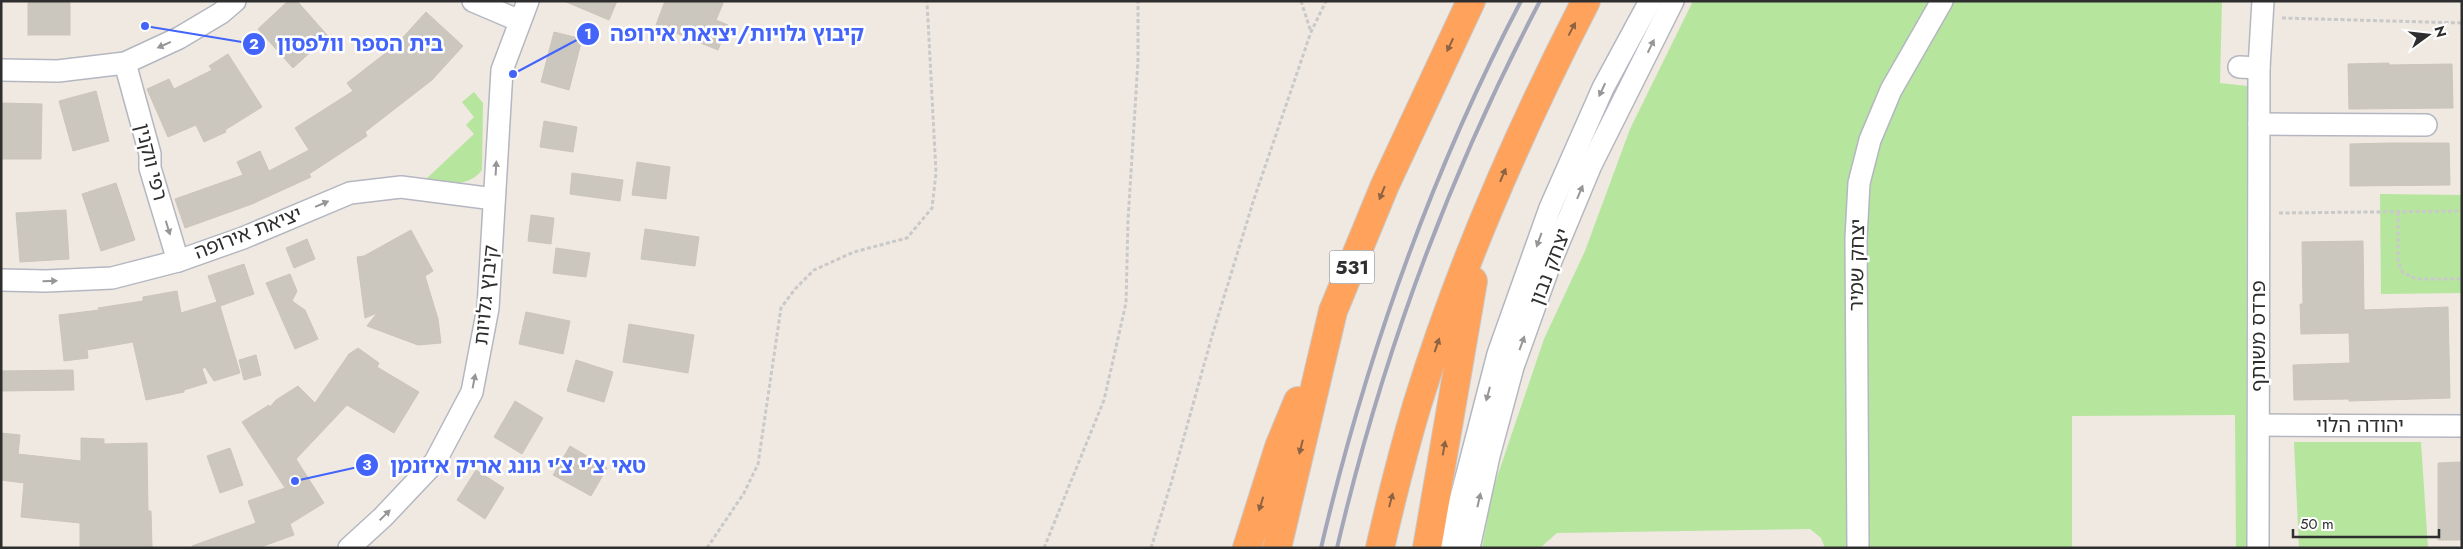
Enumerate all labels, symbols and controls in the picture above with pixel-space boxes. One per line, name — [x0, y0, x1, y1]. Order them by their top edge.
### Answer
north arrow — [2403, 10, 2453, 60]
callout: קיבוץ גלויות/יציאת אירופה — [575, 16, 874, 52]
text: קיבוץ גלויות/יציאת אירופה — [610, 19, 864, 49]
one-way arrow — [1568, 21, 1576, 36]
text: 1 — [584, 23, 592, 45]
text: N — [2429, 24, 2452, 40]
callout: בית הספר וולפסון — [242, 26, 453, 62]
text: בית הספר וולפסון — [277, 29, 443, 59]
text: 2 — [249, 33, 259, 55]
one-way arrow — [1446, 38, 1454, 52]
one-way arrow — [1646, 38, 1655, 53]
one-way arrow — [157, 41, 171, 49]
one-way arrow — [1598, 83, 1606, 97]
street label: רפי ווקנין — [127, 120, 175, 204]
one-way arrow — [492, 160, 500, 176]
one-way arrow — [1499, 168, 1507, 183]
one-way arrow — [1577, 185, 1585, 199]
one-way arrow — [1378, 186, 1386, 200]
street label: יציאת אירופה — [190, 199, 306, 267]
one-way arrow — [315, 200, 329, 208]
street label: יצחק שמיר — [1842, 218, 1872, 312]
one-way arrow — [165, 220, 172, 235]
street label: יצחק נבון — [1522, 224, 1578, 310]
one-way arrow — [1535, 233, 1543, 248]
street label: קיבוץ גלויות — [466, 244, 506, 346]
road number: 531 — [1330, 250, 1374, 284]
one-way arrow — [42, 277, 58, 285]
street label: פרדס משותף — [2244, 280, 2273, 392]
one-way arrow — [1518, 336, 1526, 351]
one-way arrow — [1434, 337, 1442, 352]
one-way arrow — [470, 374, 478, 389]
one-way arrow — [1483, 387, 1491, 402]
street label: יהודה הלוי — [2316, 411, 2404, 440]
one-way arrow — [1297, 439, 1305, 454]
one-way arrow — [1441, 440, 1449, 456]
callout: טאי צ'י צ'י גונג אריק איזנמן — [355, 447, 656, 483]
text: טאי צ'י צ'י גונג אריק איזנמן — [390, 451, 646, 481]
text: 3 — [362, 454, 372, 476]
one-way arrow — [1388, 493, 1396, 508]
one-way arrow — [1475, 493, 1483, 508]
one-way arrow — [1257, 497, 1264, 512]
scale bar — [2293, 506, 2439, 538]
one-way arrow — [379, 509, 391, 521]
text: 50 m — [2300, 513, 2334, 535]

